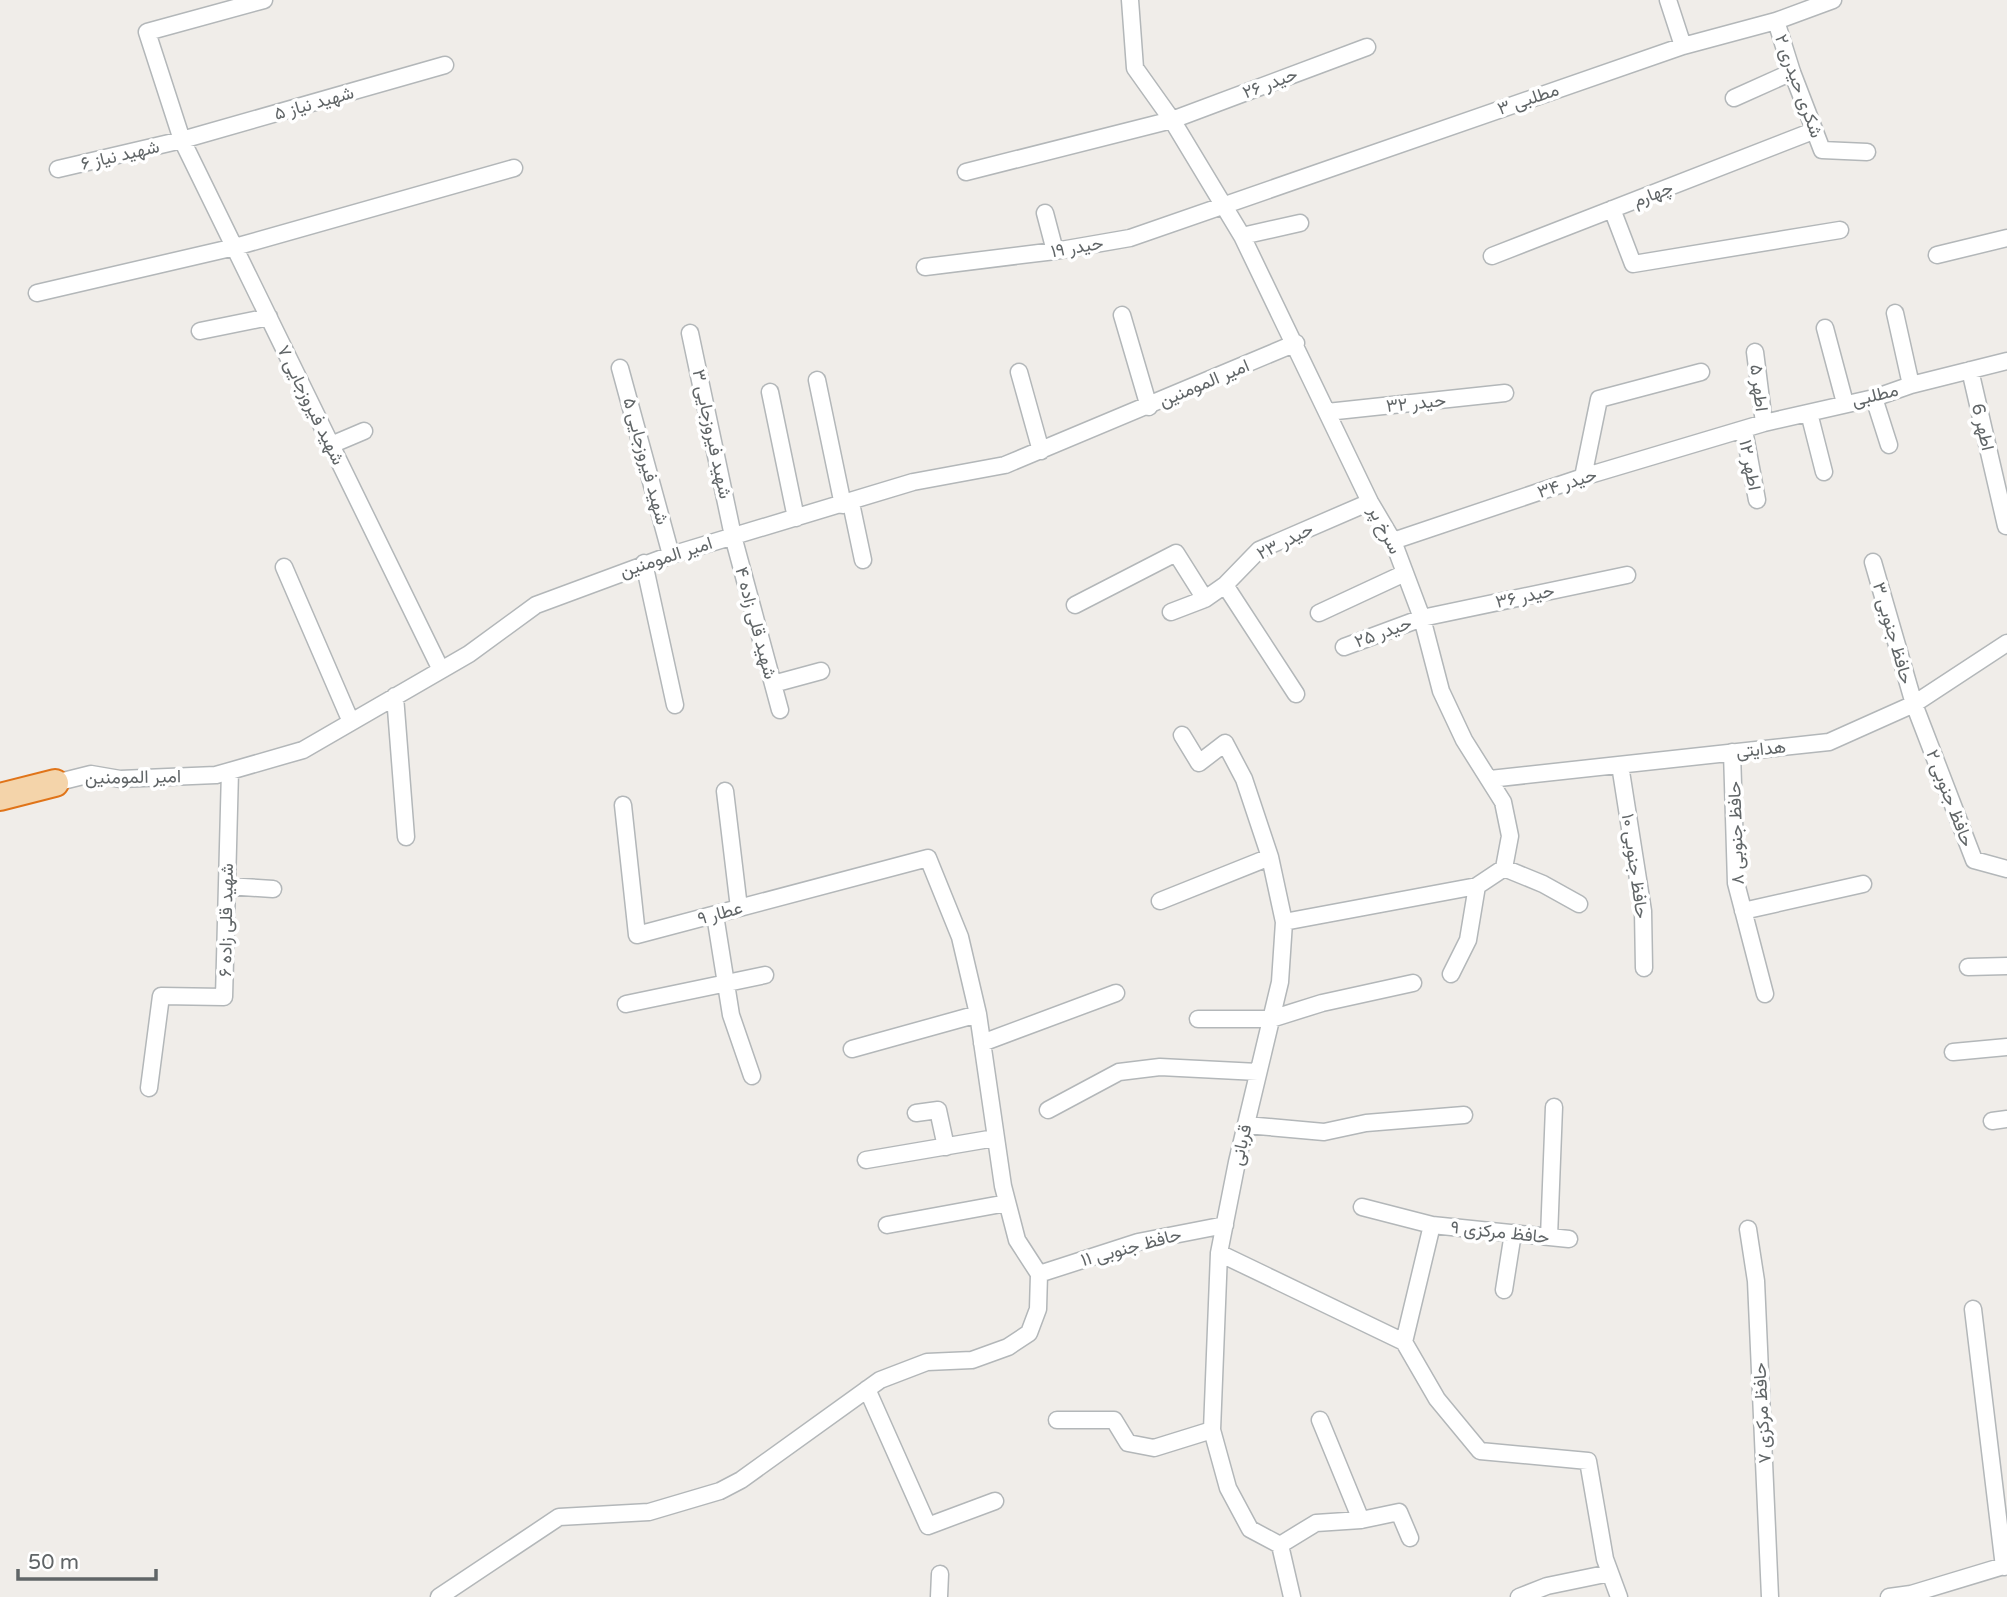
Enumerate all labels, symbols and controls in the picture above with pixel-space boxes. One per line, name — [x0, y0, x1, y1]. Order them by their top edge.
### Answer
street label: شکری حیدری ۲ — [1770, 31, 1828, 141]
street label: حیدر ۲۶ — [1239, 62, 1301, 104]
street label: مطلبی ۳ — [1494, 78, 1562, 120]
street label: شهید نیاز ۵ — [272, 81, 356, 125]
street label: شهید نیاز ۶ — [79, 135, 161, 175]
street label: چهارم — [1630, 176, 1677, 213]
street label: حیدر ۱۹ — [1049, 232, 1105, 262]
street label: شهید فیروزجایی ۷ — [272, 342, 350, 468]
street label: امیر المومنین — [1156, 354, 1252, 412]
street label: اطهر ۵ — [1745, 363, 1773, 413]
street label: شهید فیروزجایی ۳ — [688, 367, 736, 501]
street label: مطلبی — [1850, 379, 1900, 411]
street label: حیدر ۳۲ — [1385, 389, 1447, 417]
street label: شهید فیروزجایی ۵ — [618, 395, 674, 527]
street label: اطهر 6 — [1967, 401, 1999, 453]
street label: اطهر ۱۲ — [1734, 438, 1766, 492]
street label: حیدر ۳۴ — [1535, 463, 1599, 503]
street label: سرخ پر — [1362, 501, 1406, 558]
street label: حیدر ۲۳ — [1253, 518, 1317, 564]
street label: امیر المومنین — [617, 532, 715, 582]
street label: شهید قلی زاده ۴ — [730, 564, 782, 682]
street label: حیدر ۳۶ — [1494, 579, 1556, 613]
street label: حافظ جنوبی ۳ — [1868, 580, 1918, 686]
street label: حیدر ۲۵ — [1351, 612, 1415, 652]
street label: هدایتی — [1735, 735, 1787, 763]
street label: حافظ جنوبی ۲ — [1921, 746, 1979, 850]
street label: امیر المومنین — [85, 765, 181, 789]
street label: حافظ جنوبی ۸ — [1723, 781, 1749, 885]
street label: حافظ جنوبی ۱۰ — [1617, 812, 1653, 920]
street label: شهید قلی زاده ۶ — [214, 863, 238, 977]
street label: عطار ۹ — [695, 896, 745, 930]
street label: قربانی — [1226, 1122, 1256, 1168]
street label: حافظ مرکزی ۹ — [1449, 1216, 1551, 1248]
street label: حافظ جنوبی ۱۱ — [1078, 1223, 1184, 1271]
street label: حافظ مرکزی ۷ — [1748, 1362, 1776, 1464]
scale bar — [18, 1538, 156, 1582]
text: 50 m — [28, 1550, 79, 1575]

